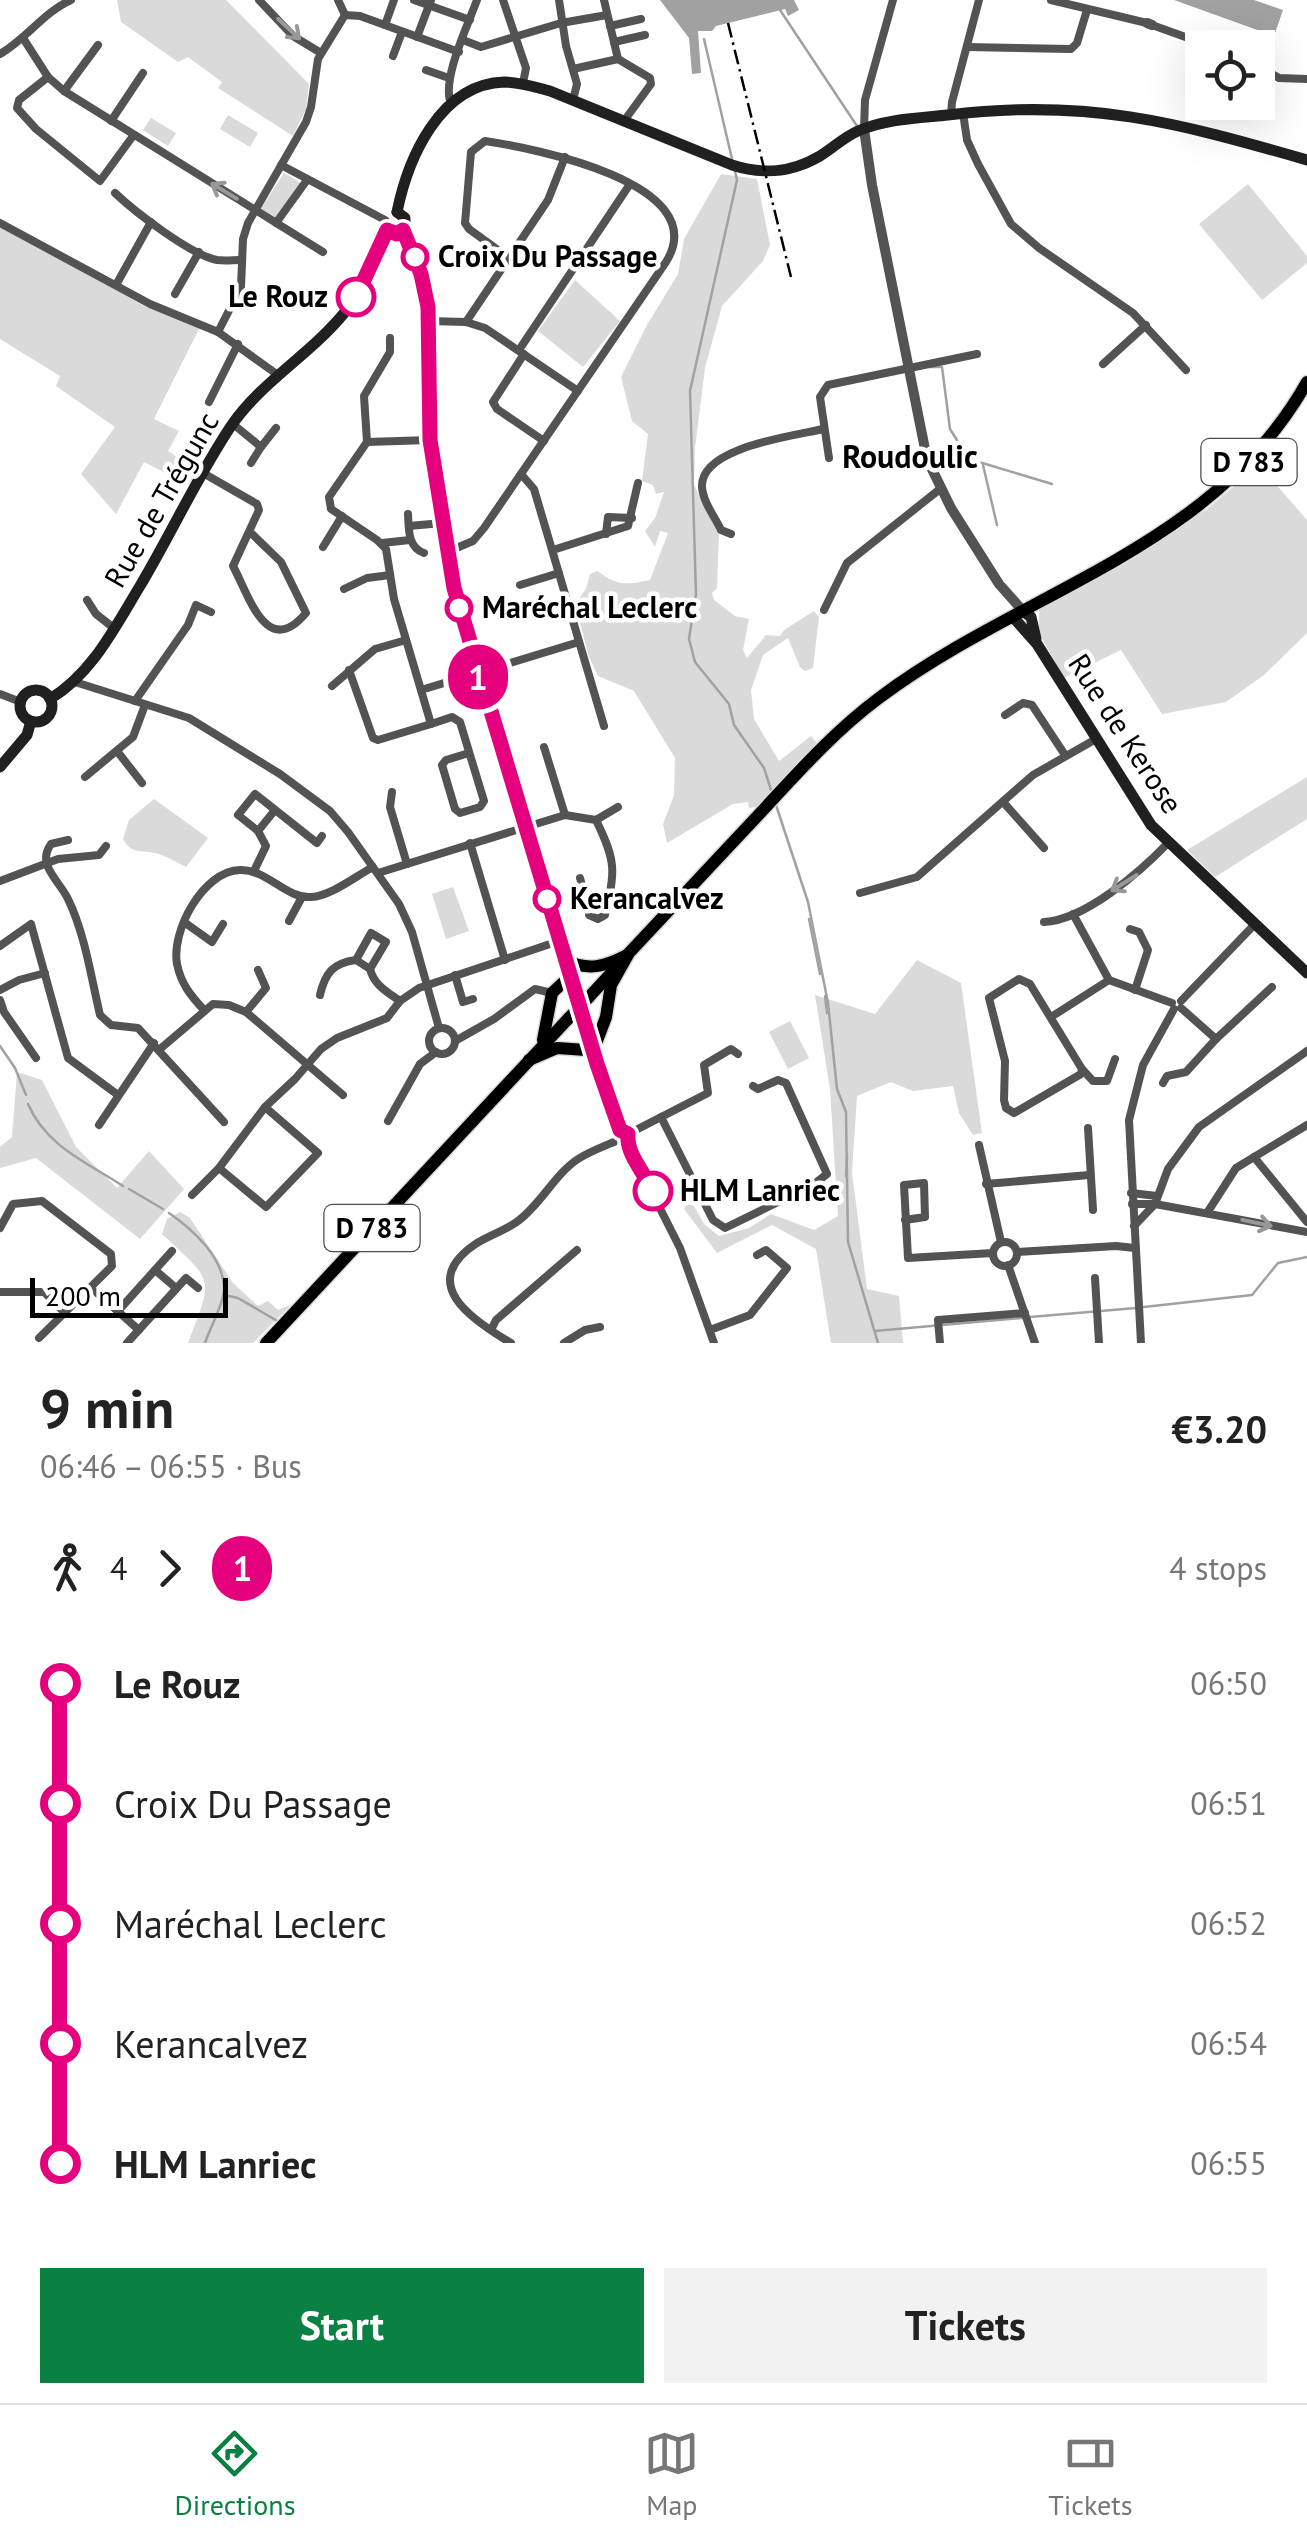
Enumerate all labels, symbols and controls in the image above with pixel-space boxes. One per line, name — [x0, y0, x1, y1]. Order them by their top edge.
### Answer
one-way arrow — [276, 17, 301, 40]
map controls — [1185, 30, 1275, 120]
button: locate — [1185, 30, 1275, 120]
one-way arrow — [210, 181, 239, 201]
place label: Croix Du Passage — [438, 236, 657, 275]
marker: Croix Du Passage — [402, 244, 428, 270]
place label: Le Rouz — [228, 276, 328, 315]
marker: Le Rouz — [337, 278, 375, 316]
street label: Rue de Trégunc — [95, 405, 227, 594]
district label: Roudoulic — [842, 435, 978, 477]
road number: D 783 — [1202, 439, 1296, 485]
place label: Maréchal Leclerc — [482, 587, 697, 626]
marker: Maréchal Leclerc — [446, 595, 472, 621]
line badge: 1 — [446, 644, 510, 710]
street label: Rue de Kerose — [1060, 646, 1192, 820]
text: 1 — [468, 654, 488, 700]
one-way arrow — [1110, 873, 1138, 893]
place label: Kerancalvez — [570, 878, 724, 917]
marker: Kerancalvez — [534, 886, 560, 912]
place label: HLM Lanriec — [680, 1170, 840, 1209]
marker: HLM Lanriec — [634, 1172, 672, 1210]
road number: D 783 — [324, 1205, 420, 1251]
one-way arrow — [1240, 1215, 1272, 1234]
scale bar — [30, 1273, 228, 1318]
text: 200 m — [45, 1277, 121, 1314]
text: 9 min — [40, 1372, 174, 1443]
text: €3.20 — [1171, 1404, 1267, 1453]
text: 06:46 – 06:55 · Bus — [40, 1445, 302, 1487]
icon: walk — [40, 1541, 95, 1596]
icon: forward — [142, 1541, 197, 1596]
text: 1 — [232, 1545, 252, 1591]
text: 4 — [110, 1547, 127, 1589]
text: 4 stops — [1169, 1547, 1267, 1589]
text: Le Rouz — [114, 1659, 240, 1708]
text: 06:50 — [1190, 1662, 1267, 1704]
text: Croix Du Passage — [114, 1779, 392, 1828]
text: 06:51 — [1190, 1782, 1267, 1824]
text: Maréchal Leclerc — [114, 1899, 387, 1948]
text: 06:52 — [1190, 1902, 1267, 1944]
text: Kerancalvez — [114, 2019, 308, 2068]
text: 06:54 — [1190, 2022, 1267, 2064]
text: HLM Lanriec — [114, 2139, 317, 2188]
text: 06:55 — [1190, 2142, 1267, 2184]
button: Start — [40, 2268, 644, 2383]
button: Tickets — [664, 2268, 1267, 2383]
tab: Directions — [174, 2426, 295, 2523]
tab: Map — [644, 2426, 699, 2523]
tab: Tickets — [1048, 2426, 1133, 2523]

